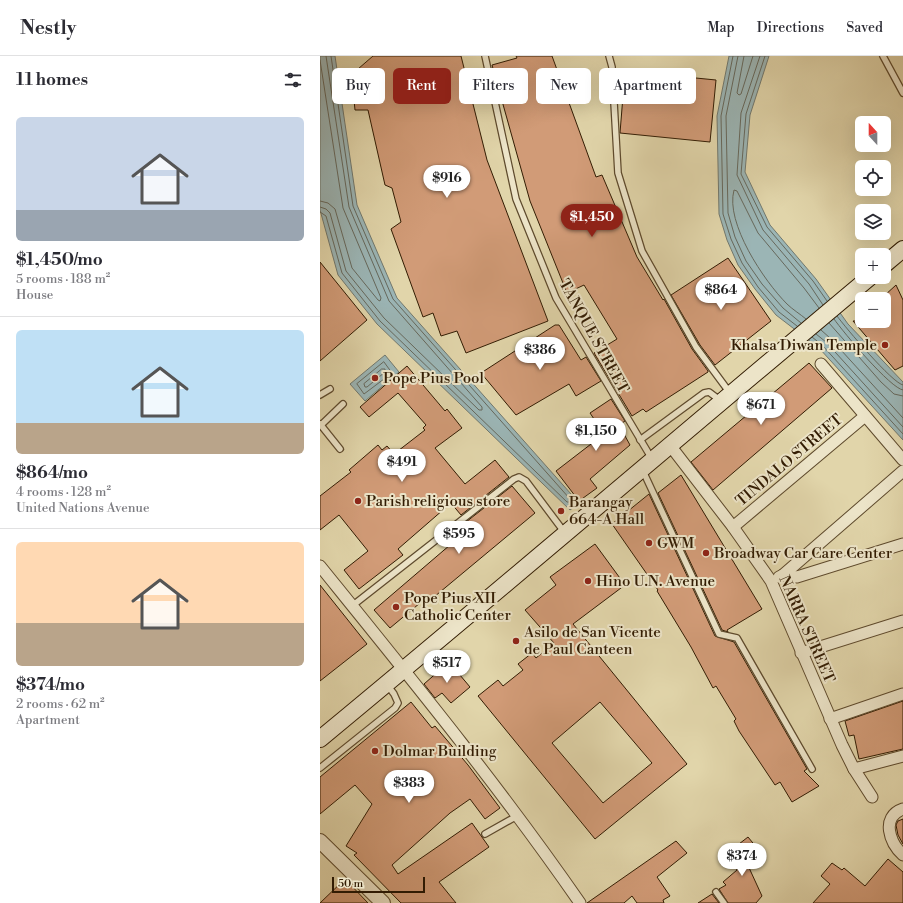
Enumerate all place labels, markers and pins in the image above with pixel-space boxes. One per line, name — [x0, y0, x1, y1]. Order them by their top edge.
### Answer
pin: $916 — [423, 165, 471, 199]
pin: $1,450 — [559, 204, 625, 238]
pin: $864 — [697, 277, 745, 311]
place label: Khalsa Diwan Temple — [731, 336, 877, 355]
pin: $386 — [516, 337, 564, 371]
marker: Khalsa Diwan Temple — [880, 340, 890, 350]
place label: Pope Pius Pool — [383, 369, 485, 388]
marker: Pope Pius Pool — [370, 373, 380, 383]
pin: $671 — [737, 392, 785, 426]
pin: $1,150 — [563, 418, 629, 452]
pin: $491 — [378, 449, 426, 483]
place label: Parish religious store — [366, 492, 510, 511]
place label: Barangay 664-A Hall — [568, 493, 645, 529]
marker: Parish religious store — [353, 496, 363, 506]
marker: Barangay 664-A Hall — [556, 506, 566, 516]
pin: $595 — [435, 521, 483, 555]
place label: GWM — [657, 534, 695, 553]
marker: GWM — [644, 538, 654, 548]
place label: Broadway Car Care Center — [713, 544, 893, 563]
marker: Broadway Car Care Center — [701, 548, 711, 558]
place label: Hino U.N. Avenue — [596, 572, 715, 591]
marker: Hino U.N. Avenue — [583, 576, 593, 586]
place label: Pope Pius XII Catholic Center — [404, 589, 511, 625]
marker: Pope Pius XII Catholic Center — [391, 602, 401, 612]
place label: Asilo de San Vicente de Paul Canteen — [523, 623, 661, 659]
marker: Asilo de San Vicente de Paul Canteen — [511, 636, 521, 646]
pin: $517 — [423, 650, 471, 684]
place label: Dolmar Building — [383, 742, 497, 761]
marker: Dolmar Building — [370, 746, 380, 756]
pin: $383 — [385, 770, 433, 804]
pin: $374 — [718, 843, 766, 877]

